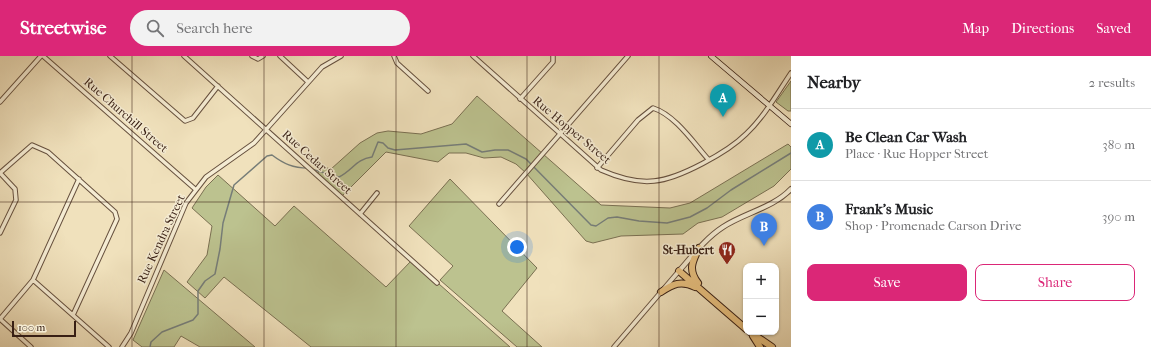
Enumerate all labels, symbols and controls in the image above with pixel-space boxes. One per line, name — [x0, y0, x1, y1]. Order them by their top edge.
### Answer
search box — [130, 10, 410, 46]
text: Streetwise — [20, 17, 106, 39]
icon: search — [144, 17, 166, 39]
text: Search here — [176, 19, 252, 37]
text: Map — [962, 20, 989, 37]
text: Directions — [1011, 20, 1074, 37]
text: Saved — [1096, 20, 1131, 37]
text: Nearby — [807, 72, 861, 92]
street label: Rue Churchill Street — [81, 75, 171, 156]
text: 2 results — [1089, 75, 1135, 90]
pin: A — [710, 84, 736, 117]
street label: Rue Hopper Street — [530, 93, 614, 167]
street label: Rue Cedar Street — [279, 127, 355, 198]
text: Be Clean Car Wash — [845, 128, 967, 146]
text: A — [816, 137, 824, 152]
text: 380 m — [1102, 137, 1135, 152]
text: Place · Rue Hopper Street — [845, 146, 988, 161]
street label: Rue Kendra Street — [134, 192, 188, 286]
text: Frank's Music — [845, 200, 933, 218]
text: B — [816, 209, 824, 224]
text: 390 m — [1102, 209, 1135, 224]
pin: B — [751, 213, 777, 246]
text: Shop · Promenade Carson Drive — [845, 218, 1021, 233]
your location — [507, 237, 527, 257]
restaurant icon: St-Hubert — [717, 240, 737, 265]
place label: St-Hubert — [663, 243, 715, 257]
map controls — [743, 263, 779, 335]
button: + — [743, 263, 779, 299]
button: Save — [807, 264, 967, 301]
button: Share — [975, 264, 1135, 301]
button: − — [743, 299, 779, 335]
scale bar — [12, 319, 76, 338]
text: 100 m — [18, 321, 46, 334]

